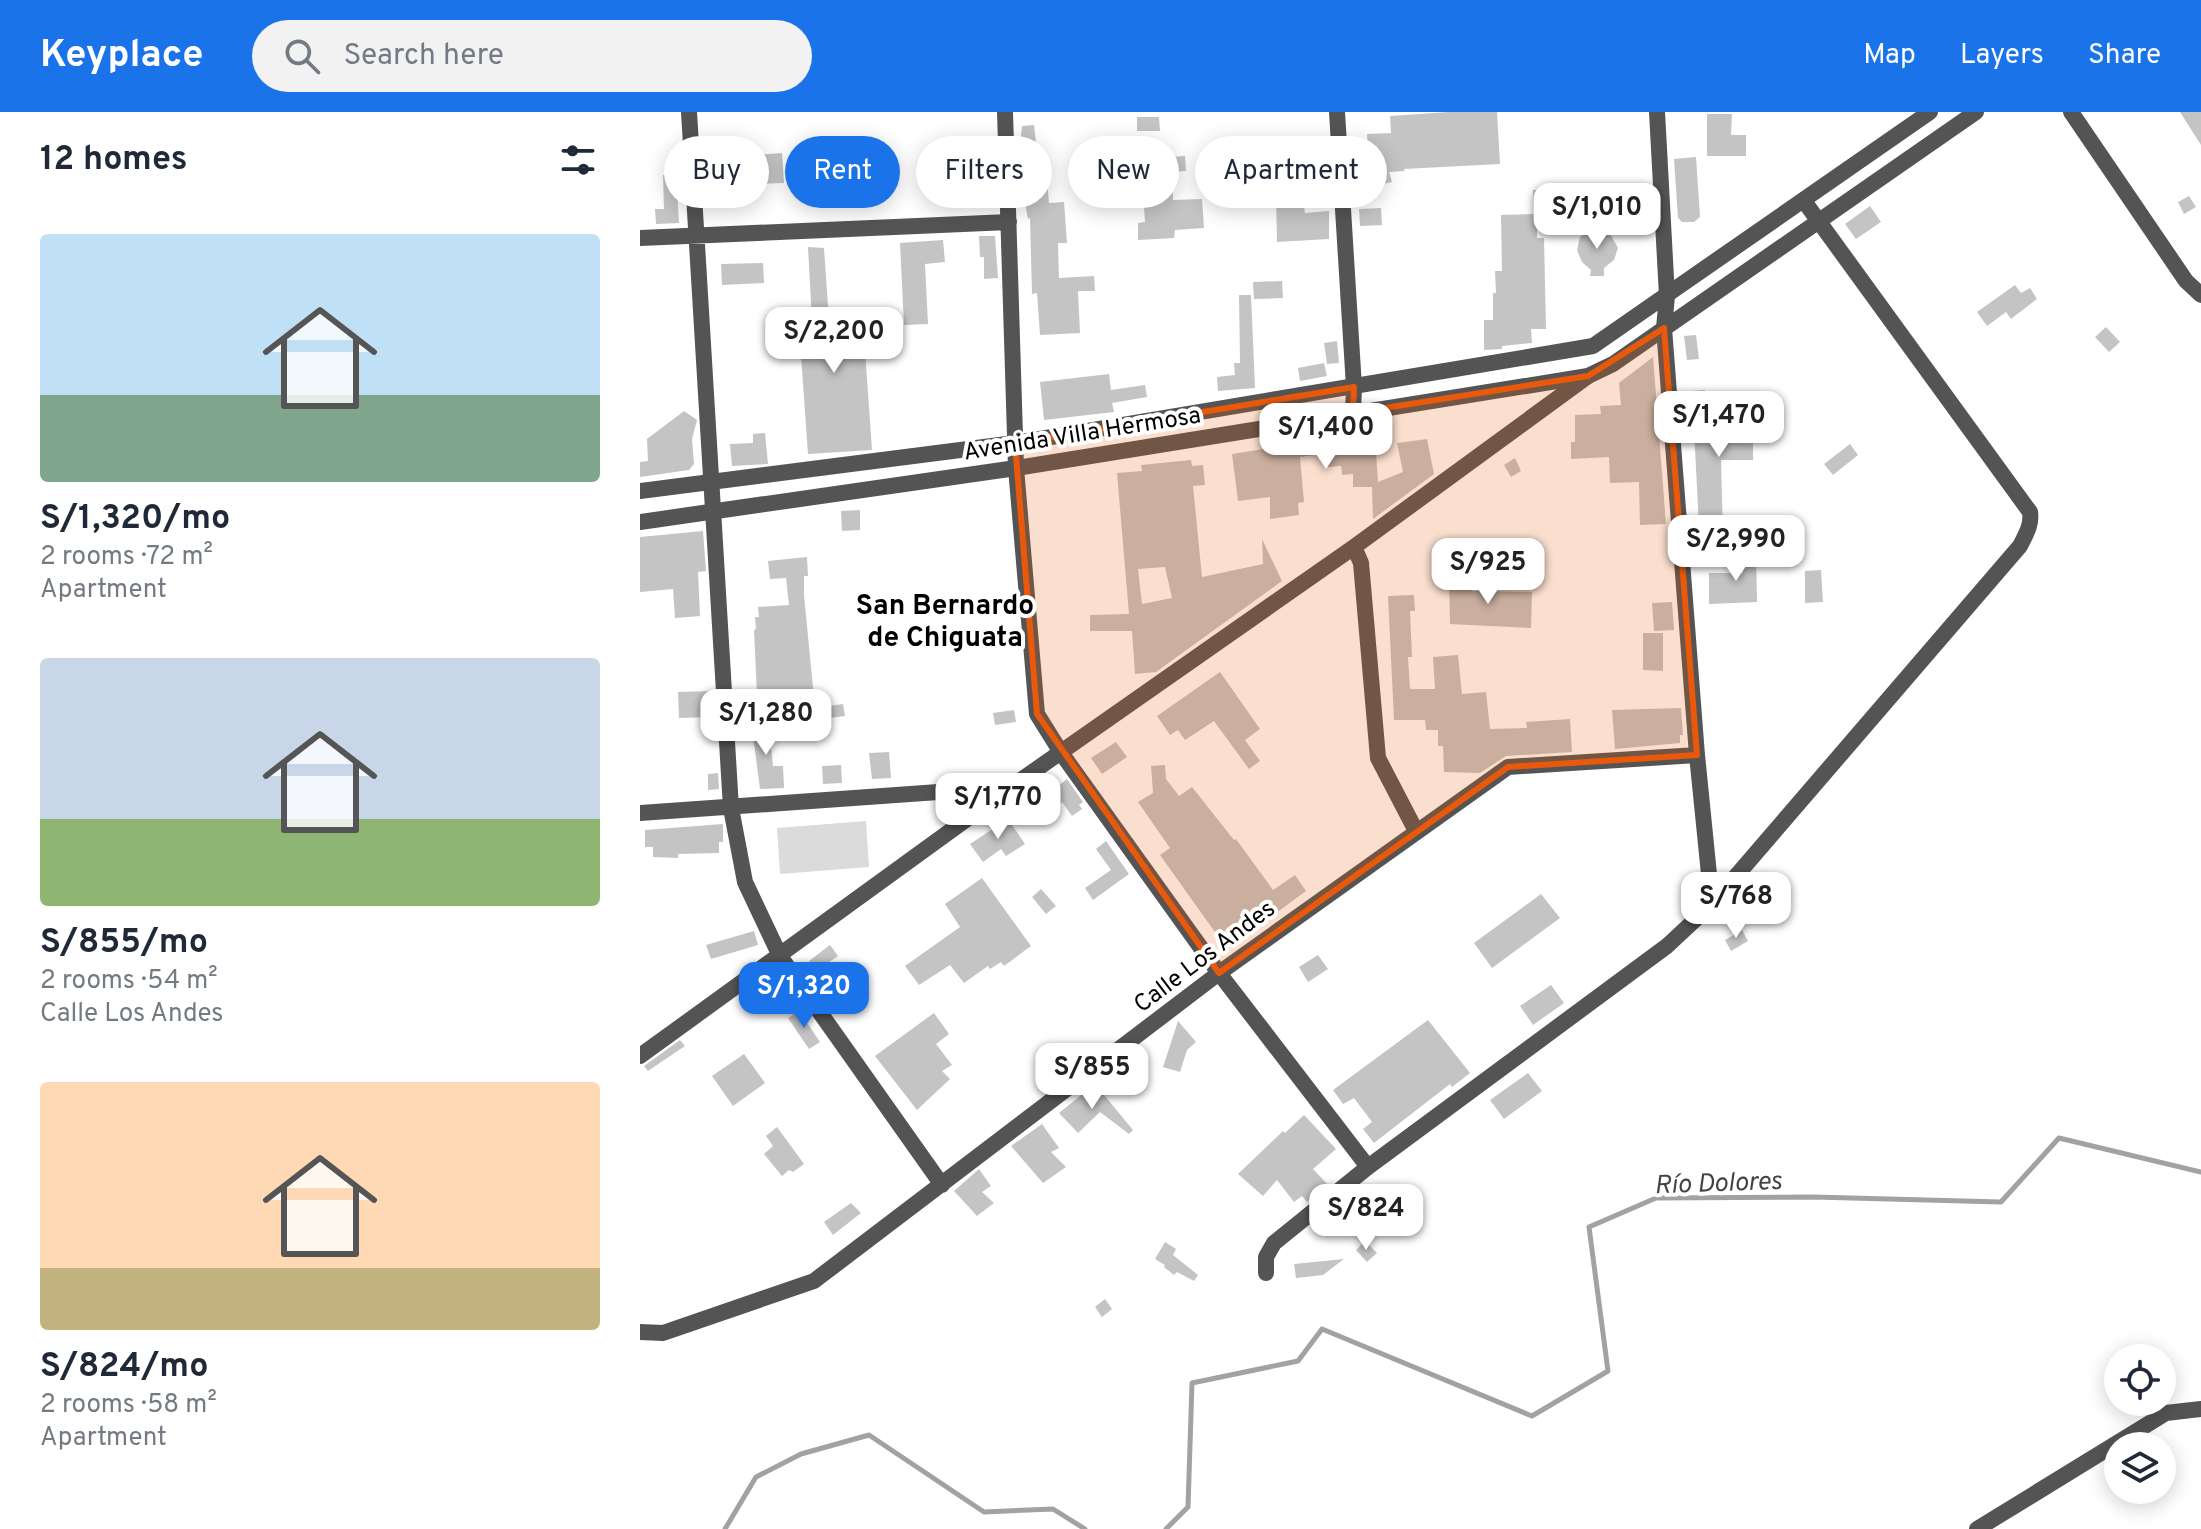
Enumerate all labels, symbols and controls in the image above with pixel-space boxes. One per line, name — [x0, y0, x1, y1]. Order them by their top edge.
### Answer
search box — [252, 20, 812, 92]
text: Keyplace — [40, 32, 204, 81]
icon: search — [280, 34, 324, 78]
text: Search here — [344, 38, 504, 75]
text: Map — [1863, 38, 1916, 74]
text: Layers — [1960, 38, 2044, 74]
text: Share — [2088, 38, 2161, 74]
chip: Buy — [664, 136, 769, 208]
chip: Rent — [785, 136, 900, 208]
chip: Filters — [916, 136, 1052, 208]
chip: New — [1068, 136, 1179, 208]
chip: Apartment — [1195, 136, 1387, 208]
icon: filters — [556, 138, 600, 182]
text: 12 homes — [40, 139, 187, 182]
pin: S/1,010 — [1523, 183, 1671, 251]
text: S/1,010 — [1552, 192, 1642, 225]
icon: home — [248, 286, 392, 430]
pin: S/2,200 — [760, 307, 908, 375]
text: S/2,200 — [783, 316, 885, 349]
pin: S/1,470 — [1645, 391, 1793, 459]
text: S/1,470 — [1672, 400, 1766, 433]
street label: Avenida Villa Hermosa — [961, 401, 1203, 469]
pin: S/1,400 — [1252, 403, 1400, 471]
text: S/1,400 — [1277, 412, 1375, 445]
text: S/1,320/mo — [40, 498, 230, 541]
pin: S/2,990 — [1662, 515, 1810, 583]
text: S/2,990 — [1686, 524, 1786, 557]
pin: S/925 — [1432, 538, 1544, 606]
text: 2 rooms · 72 m² — [40, 541, 213, 574]
text: S/925 — [1450, 547, 1526, 580]
text: Apartment — [40, 574, 167, 607]
district label: San Bernardo de Chiguata — [856, 589, 1034, 657]
pin: S/1,280 — [692, 689, 840, 757]
text: S/1,280 — [718, 698, 814, 731]
icon: home — [248, 710, 392, 854]
pin: S/1,770 — [924, 773, 1072, 841]
text: S/1,770 — [953, 782, 1043, 815]
pin: S/768 — [1680, 872, 1792, 940]
text: S/768 — [1699, 881, 1773, 914]
street label: Calle Los Andes — [1129, 895, 1282, 1021]
text: S/855/mo — [40, 922, 208, 965]
pin: S/1,320 — [730, 962, 878, 1030]
text: 2 rooms · 54 m² — [40, 965, 218, 998]
text: S/1,320 — [757, 971, 851, 1004]
text: Calle Los Andes — [40, 998, 223, 1031]
pin: S/855 — [1036, 1043, 1148, 1111]
text: S/855 — [1053, 1052, 1131, 1085]
icon: home — [248, 1134, 392, 1278]
water label: Río Dolores — [1654, 1166, 1784, 1203]
pin: S/824 — [1310, 1184, 1422, 1252]
text: S/824 — [1327, 1193, 1405, 1226]
map controls — [2104, 1344, 2176, 1504]
button: locate — [2104, 1344, 2176, 1416]
text: S/824/mo — [40, 1346, 208, 1389]
text: 2 rooms · 58 m² — [40, 1389, 217, 1422]
text: Apartment — [40, 1422, 167, 1455]
button: layers — [2104, 1432, 2176, 1504]

